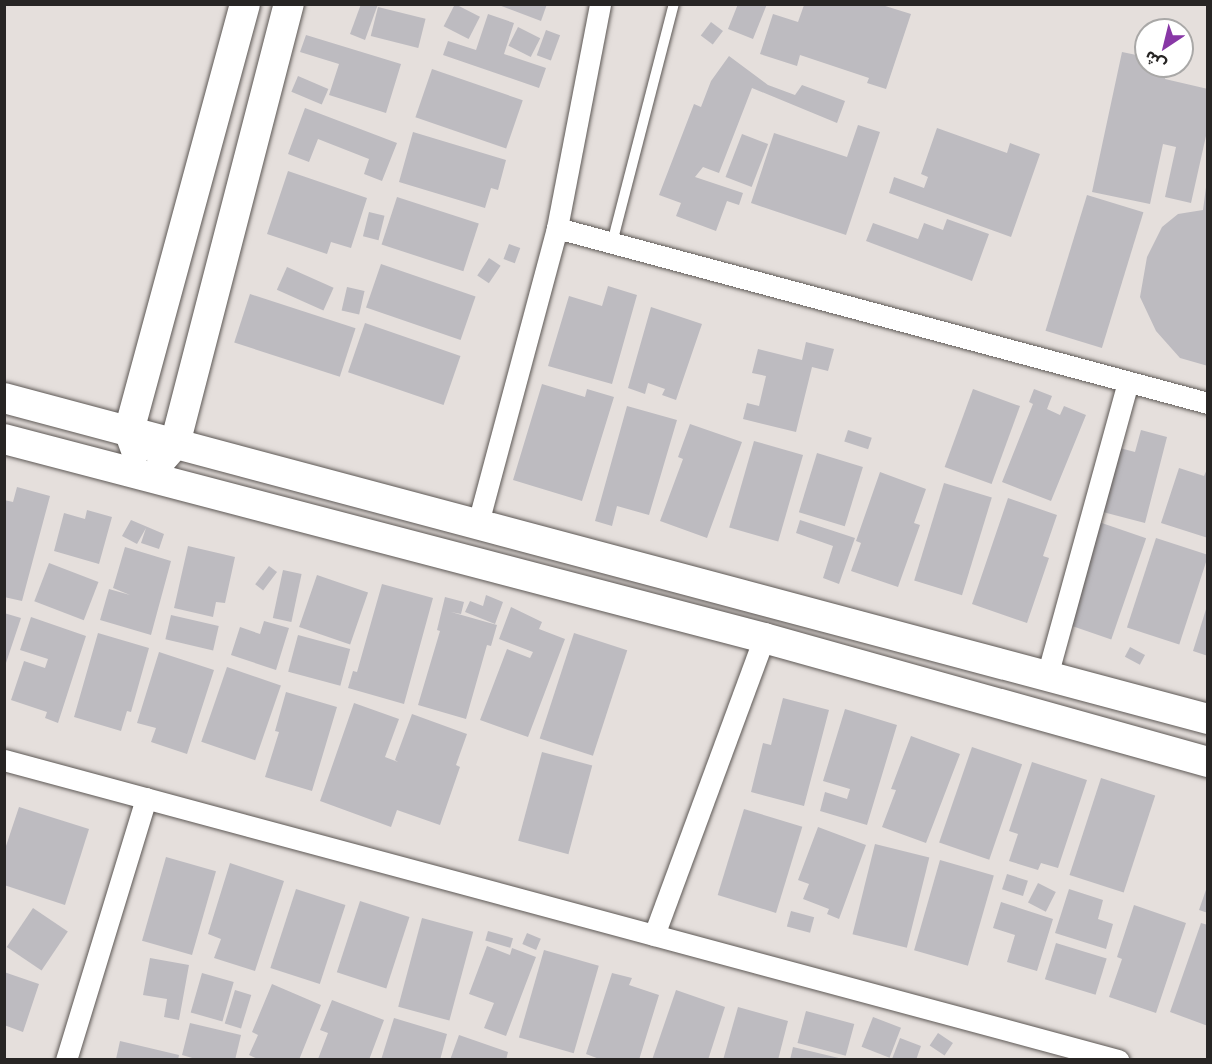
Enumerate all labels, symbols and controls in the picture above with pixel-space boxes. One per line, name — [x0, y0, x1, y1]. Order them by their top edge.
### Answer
north arrow — [1134, 18, 1194, 78]
text: ش — [1141, 47, 1169, 75]

